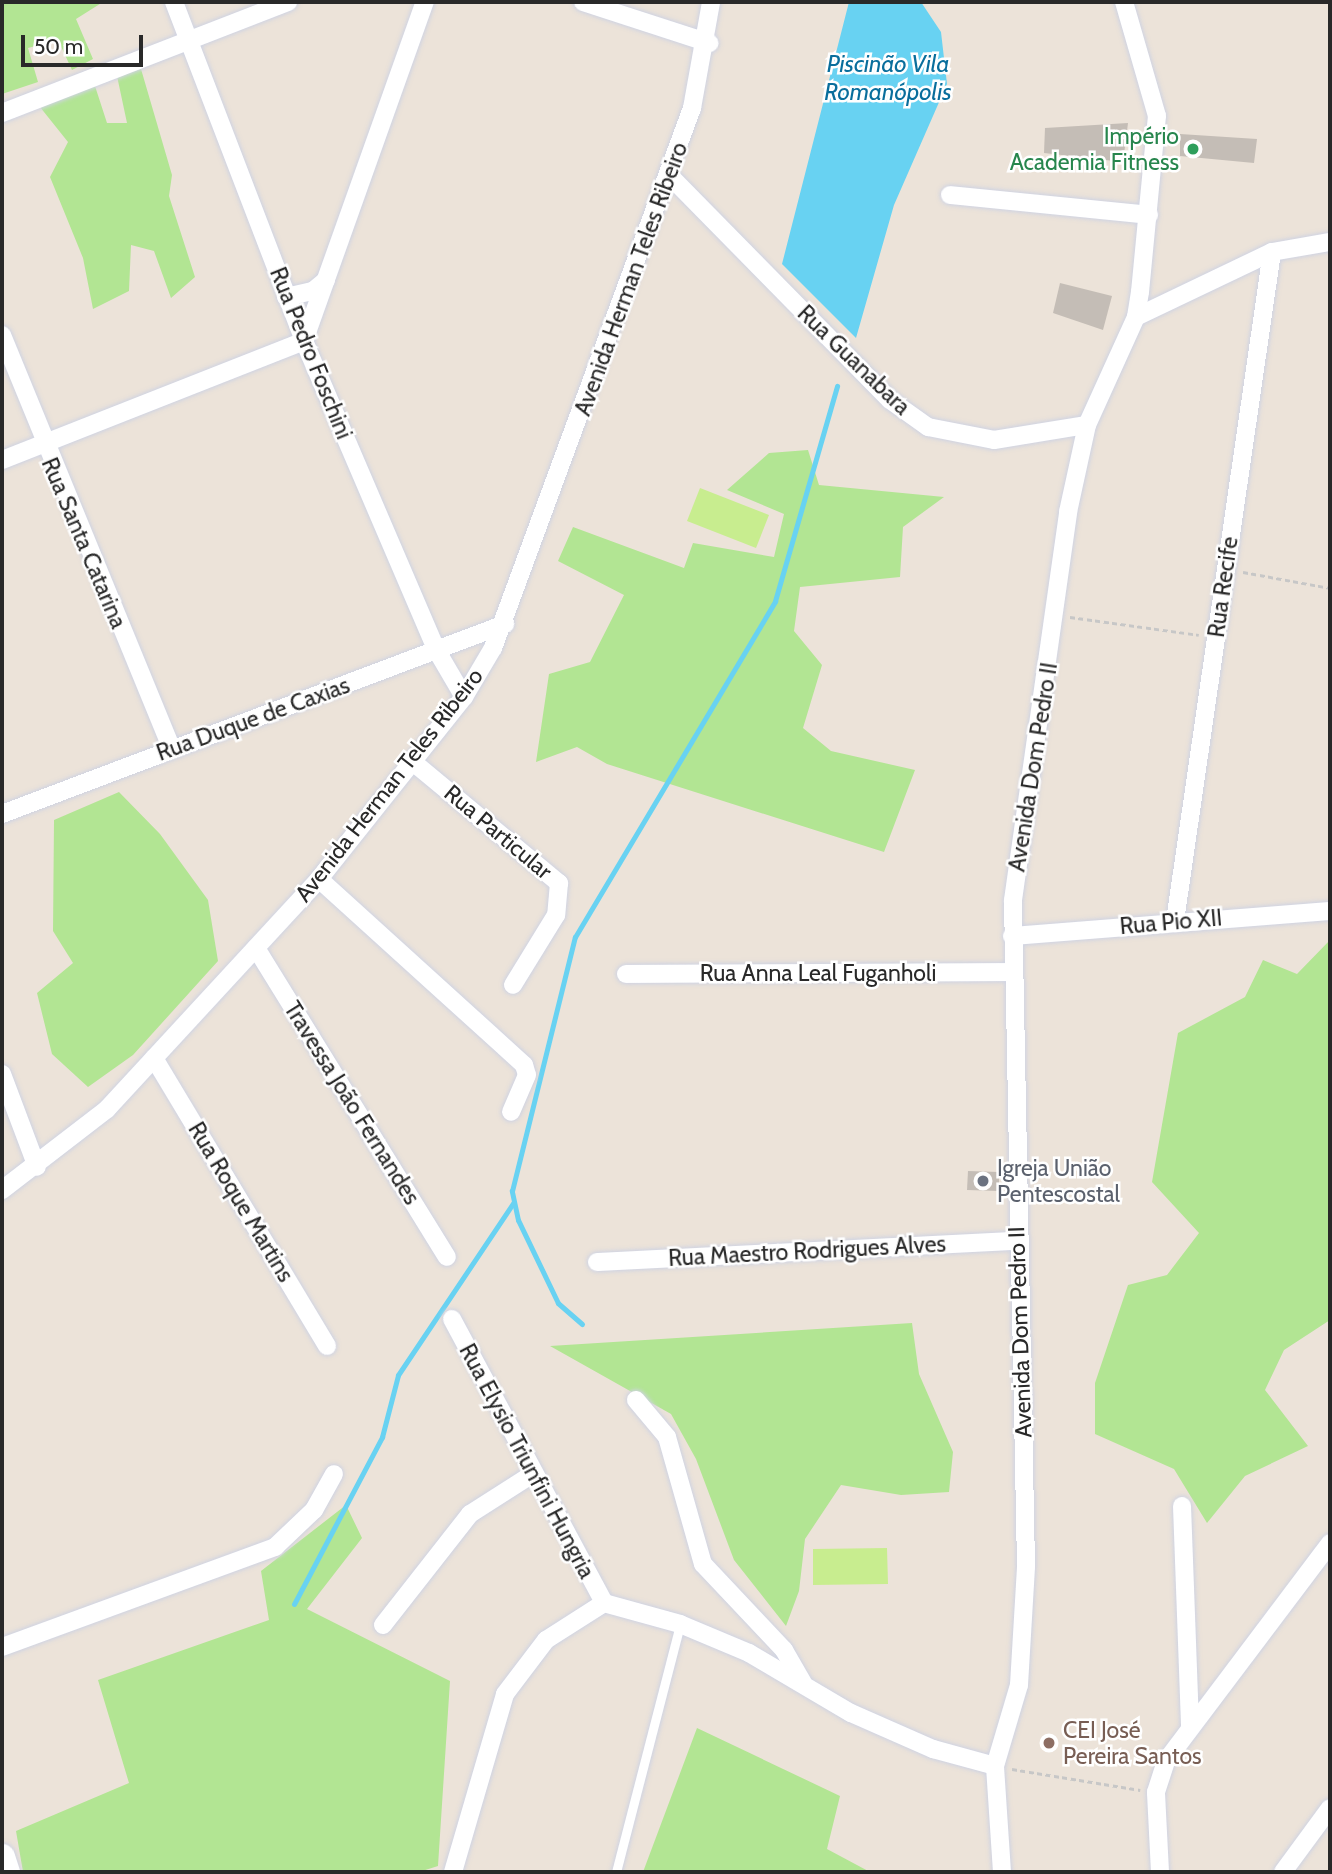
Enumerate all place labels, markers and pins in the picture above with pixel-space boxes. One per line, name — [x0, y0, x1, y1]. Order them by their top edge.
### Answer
place label: Império Academia Fitness — [1010, 122, 1179, 176]
marker: Império Academia Fitness — [1185, 141, 1201, 157]
place label: Igreja União Pentescostal — [997, 1154, 1120, 1208]
marker: Igreja União Pentescostal — [975, 1173, 991, 1189]
place label: CEI José Pereira Santos — [1063, 1716, 1202, 1770]
marker: CEI José Pereira Santos — [1041, 1735, 1057, 1751]

